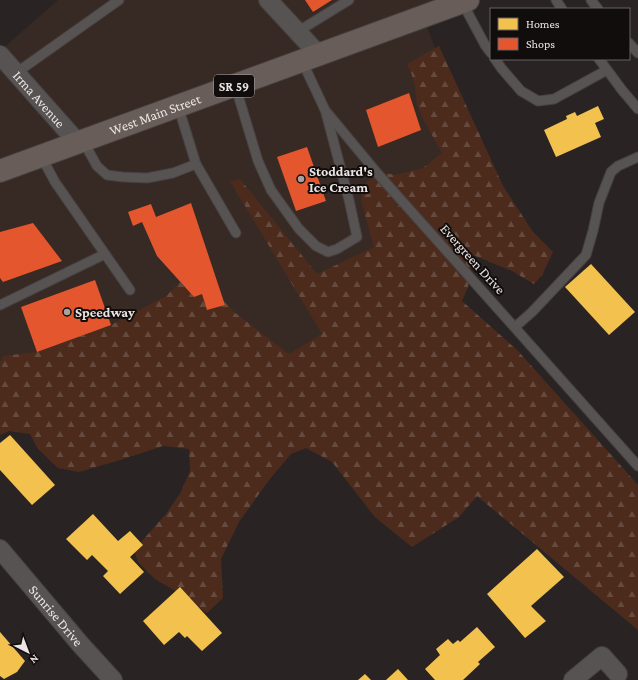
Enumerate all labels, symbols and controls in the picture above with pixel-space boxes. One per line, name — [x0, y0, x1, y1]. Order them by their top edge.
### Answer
legend — [490, 8, 630, 60]
text: Homes — [526, 17, 560, 31]
text: Shops — [526, 37, 555, 51]
street label: Irma Avenue — [10, 67, 69, 131]
road number: SR 59 — [214, 75, 254, 97]
street label: West Main Street — [107, 90, 203, 138]
place label: Stoddard's Ice Cream — [309, 163, 373, 195]
marker: Stoddard's Ice Cream — [296, 174, 306, 184]
street label: Evergreen Drive — [437, 221, 509, 297]
place label: Speedway — [75, 304, 135, 320]
marker: Speedway — [62, 307, 72, 317]
street label: Sunrise Drive — [26, 582, 86, 649]
north arrow — [8, 632, 48, 672]
text: N — [28, 652, 41, 667]

